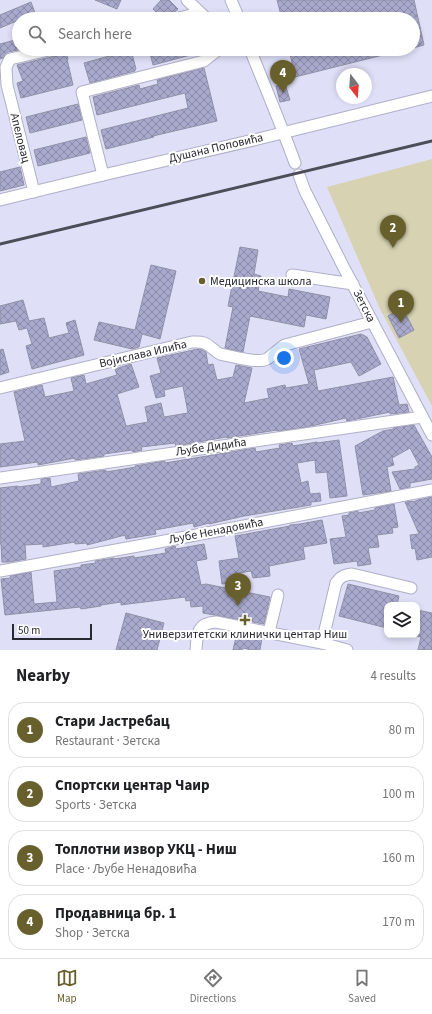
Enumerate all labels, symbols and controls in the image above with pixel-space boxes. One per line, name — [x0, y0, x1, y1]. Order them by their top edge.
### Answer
search box — [12, 12, 420, 56]
icon: search — [26, 23, 48, 45]
text: Search here — [58, 24, 132, 45]
pin: 4 — [270, 60, 296, 93]
north arrow — [336, 68, 372, 104]
street label: Апеловац — [6, 111, 34, 165]
street label: Душана Поповића — [167, 129, 265, 167]
pin: 2 — [380, 215, 406, 248]
place label: Медицинска школа — [210, 273, 311, 290]
marker: Медицинска школа — [197, 276, 207, 286]
street label: Зетска — [348, 286, 380, 326]
pin: 1 — [388, 290, 414, 323]
street label: Војислава Илића — [98, 336, 188, 372]
your location — [274, 348, 294, 368]
street label: Љубе Дидића — [174, 434, 248, 460]
street label: Љубе Ненадовића — [167, 513, 265, 549]
pin: 3 — [225, 573, 251, 606]
map controls — [384, 602, 420, 638]
button: layers — [384, 602, 420, 638]
marker: Универзитетски клинички центар Ниш — [239, 614, 251, 626]
scale bar — [12, 622, 92, 641]
text: 50 m — [18, 623, 40, 638]
place label: Универзитетски клинички центар Ниш — [143, 626, 347, 643]
text: Nearby — [16, 664, 70, 688]
text: 4 results — [371, 667, 416, 685]
text: Стари Јастребац — [55, 711, 170, 732]
text: 1 — [27, 721, 33, 739]
text: 80 m — [389, 721, 415, 739]
text: Restaurant · Зетска — [55, 732, 160, 750]
text: Спортски центар Чаир — [55, 775, 210, 796]
text: 2 — [27, 785, 33, 803]
text: 100 m — [382, 785, 415, 803]
text: Sports · Зетска — [55, 796, 137, 814]
text: Топлотни извор УКЦ - Ниш — [55, 839, 237, 860]
text: 3 — [27, 849, 33, 867]
text: 160 m — [382, 849, 415, 867]
text: Place · Љубе Ненадовића — [55, 860, 197, 878]
text: Продавница бр. 1 — [55, 903, 176, 924]
text: 4 — [27, 913, 33, 931]
text: 170 m — [382, 913, 415, 931]
text: Shop · Зетска — [55, 924, 130, 942]
tab: Map — [56, 967, 78, 1006]
tab: Directions — [190, 967, 236, 1006]
tab: Saved — [348, 967, 376, 1006]

